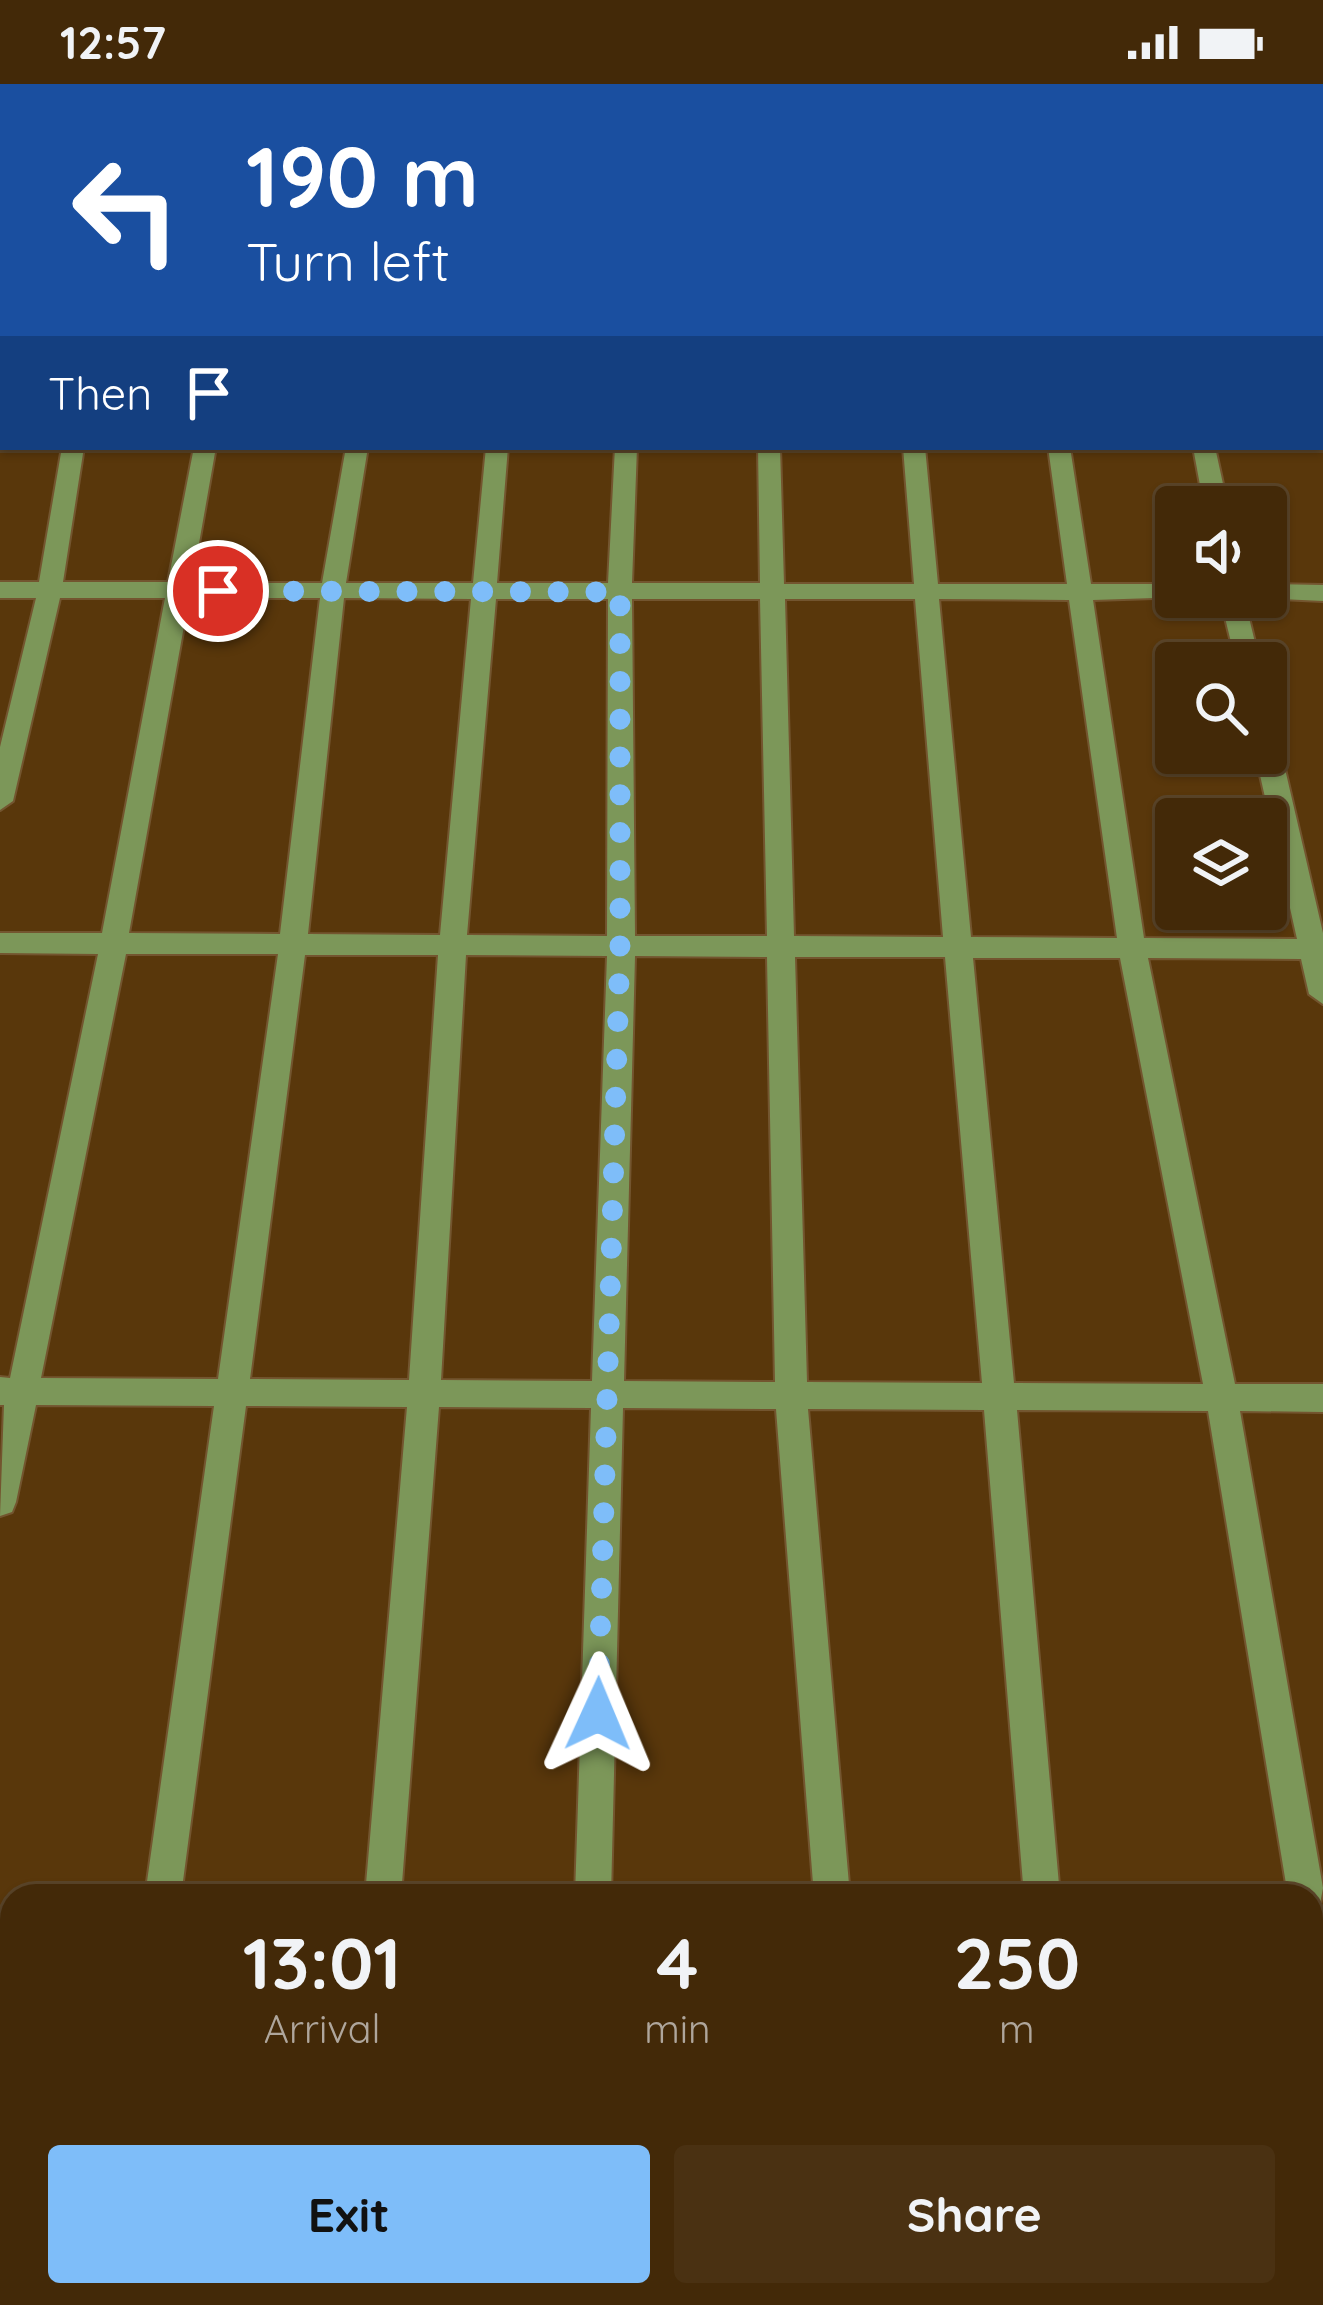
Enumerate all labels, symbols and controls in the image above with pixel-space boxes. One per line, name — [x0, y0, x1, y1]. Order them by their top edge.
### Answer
text: 12:57 — [60, 14, 166, 70]
text: 190 m — [246, 123, 479, 228]
icon: left — [48, 132, 204, 288]
text: Turn left — [246, 227, 450, 295]
icon: arrive — [176, 360, 242, 426]
text: Then — [48, 365, 152, 421]
map controls — [1155, 486, 1287, 930]
button: sound — [1155, 486, 1287, 618]
pin — [167, 540, 269, 642]
icon: arrive — [185, 558, 251, 624]
button: search — [1155, 642, 1287, 774]
button: layers — [1155, 798, 1287, 930]
position arrow — [535, 1651, 661, 1777]
text: 13:01 — [243, 1917, 401, 2007]
text: 4 — [656, 1917, 699, 2007]
text: 250 — [954, 1917, 1080, 2007]
text: Arrival — [264, 2004, 380, 2053]
text: min — [644, 2004, 711, 2053]
text: m — [999, 2004, 1035, 2053]
button: Exit — [48, 2145, 650, 2283]
button: Share — [674, 2145, 1275, 2283]

